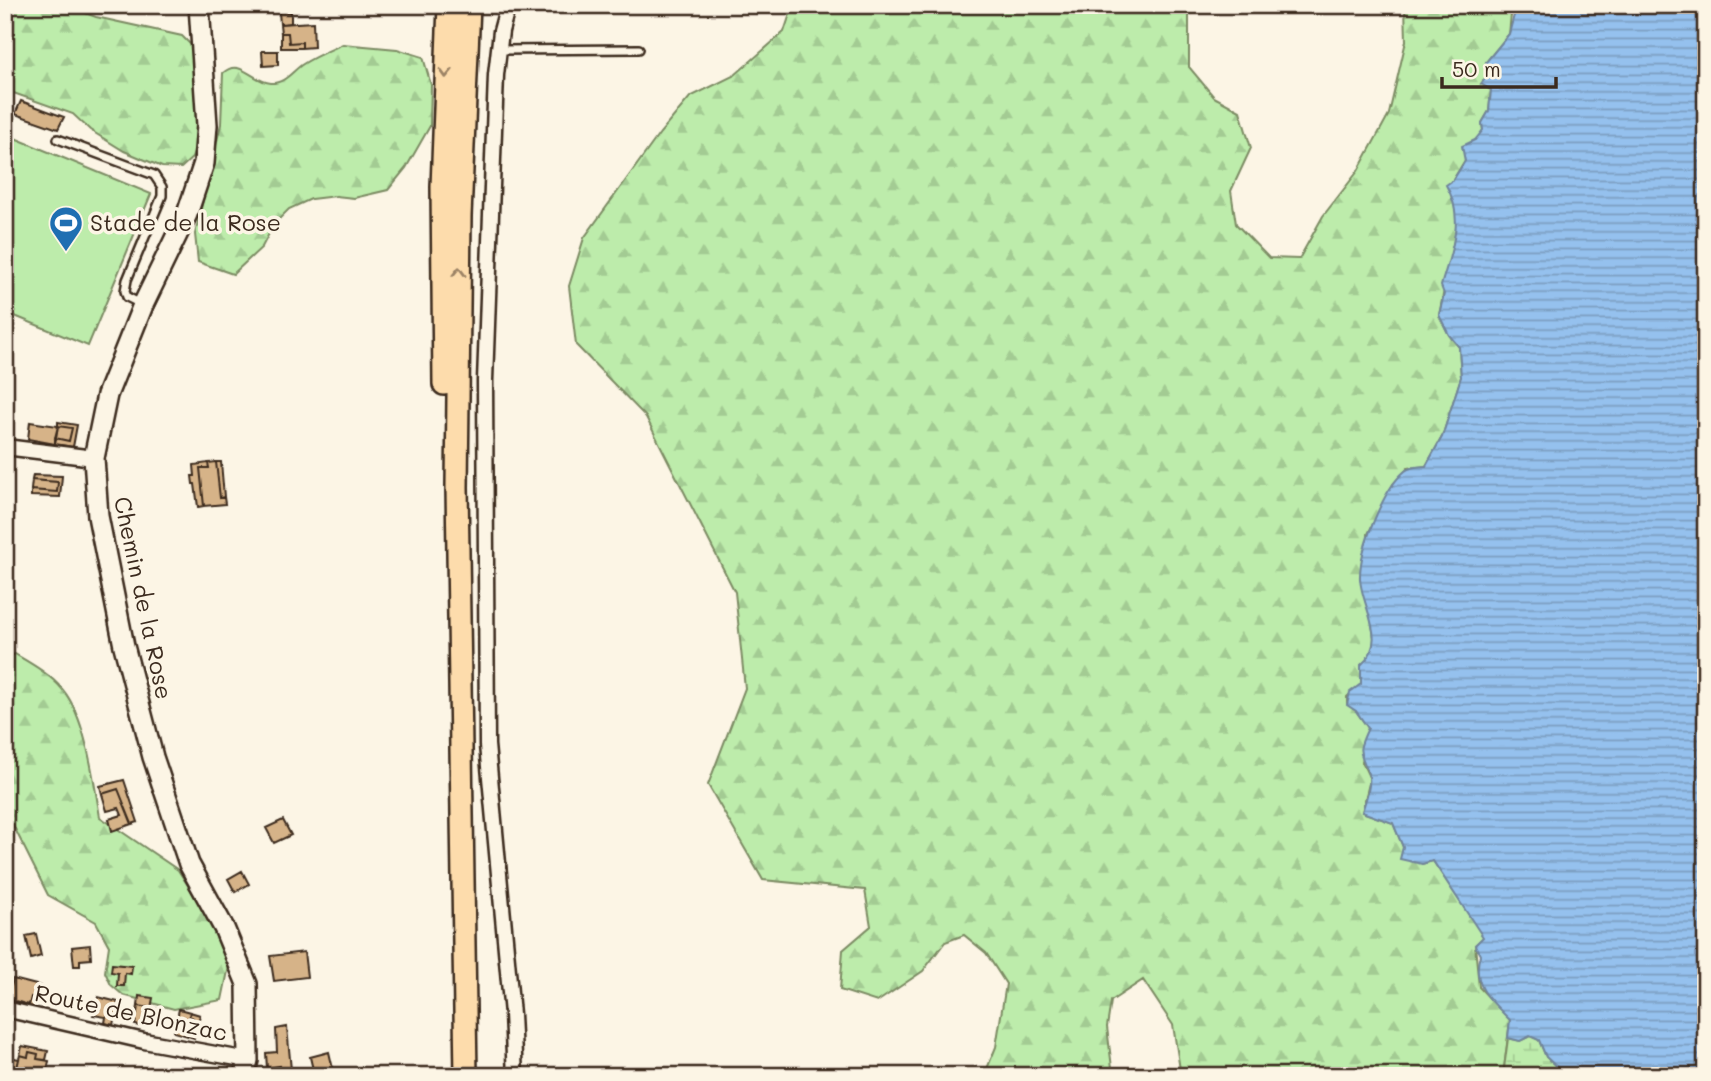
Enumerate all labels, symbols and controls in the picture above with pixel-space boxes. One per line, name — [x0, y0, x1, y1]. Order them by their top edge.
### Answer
scale bar — [1442, 46, 1555, 90]
text: 50 m — [1452, 55, 1501, 82]
one-way arrow — [439, 68, 454, 79]
sports icon: Stade de la Rose — [47, 204, 85, 253]
place label: Stade de la Rose — [90, 207, 281, 237]
one-way arrow — [451, 266, 467, 277]
street label: Chemin de la Rose — [108, 494, 180, 702]
street label: Route de Blonzac — [32, 977, 230, 1047]

